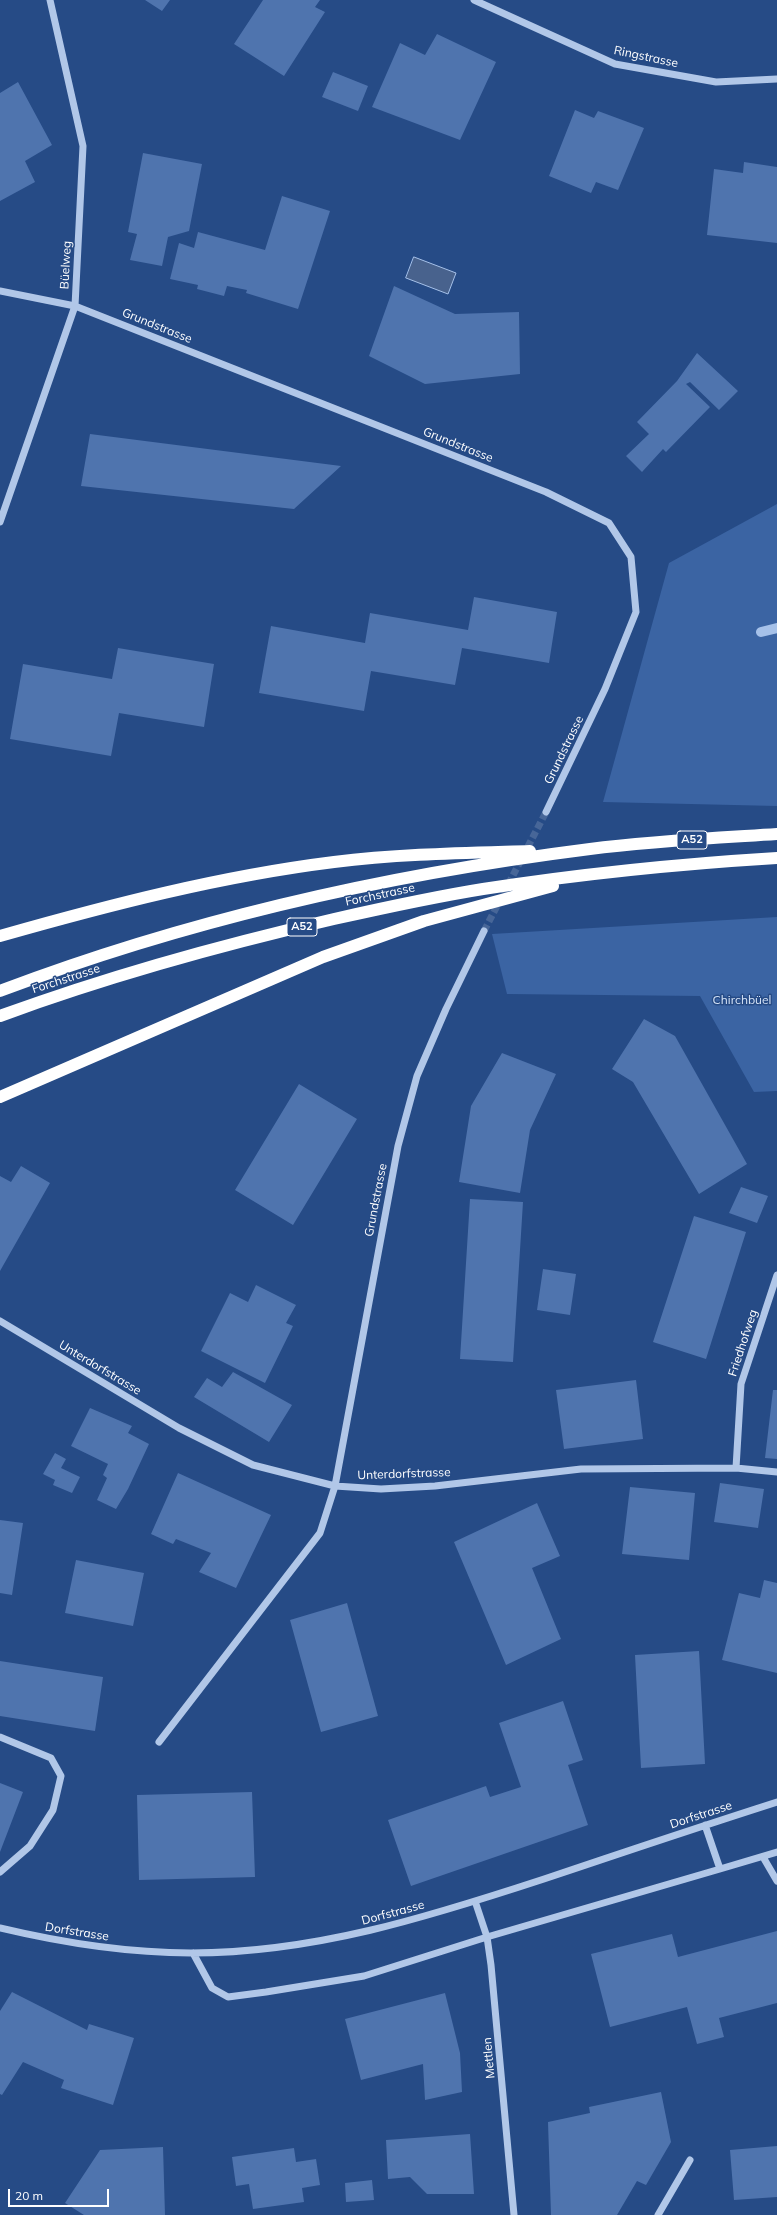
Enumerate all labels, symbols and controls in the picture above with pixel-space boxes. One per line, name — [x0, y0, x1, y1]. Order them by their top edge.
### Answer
street label: Ringstrasse — [612, 43, 680, 71]
street label: Büelweg — [58, 240, 74, 290]
street label: Grundstrasse — [120, 305, 194, 347]
street label: Grundstrasse — [421, 424, 495, 466]
street label: Grundstrasse — [541, 713, 587, 787]
road number: A52 — [677, 831, 707, 849]
street label: Forchstrasse — [344, 881, 416, 909]
road number: A52 — [287, 918, 317, 936]
street label: Forchstrasse — [30, 961, 102, 997]
park label: Chirchbüel — [713, 993, 771, 1007]
street label: Grundstrasse — [362, 1162, 390, 1238]
street label: Friedhofweg — [725, 1308, 761, 1378]
street label: Unterdorfstrasse — [56, 1338, 144, 1398]
street label: Unterdorfstrasse — [357, 1465, 451, 1483]
street label: Dorfstrasse — [668, 1798, 734, 1832]
street label: Dorfstrasse — [360, 1898, 426, 1928]
street label: Dorfstrasse — [44, 1920, 110, 1944]
street label: Mettlen — [480, 2037, 498, 2079]
scale bar — [10, 2181, 111, 2207]
text: 20 m — [15, 2188, 43, 2203]

